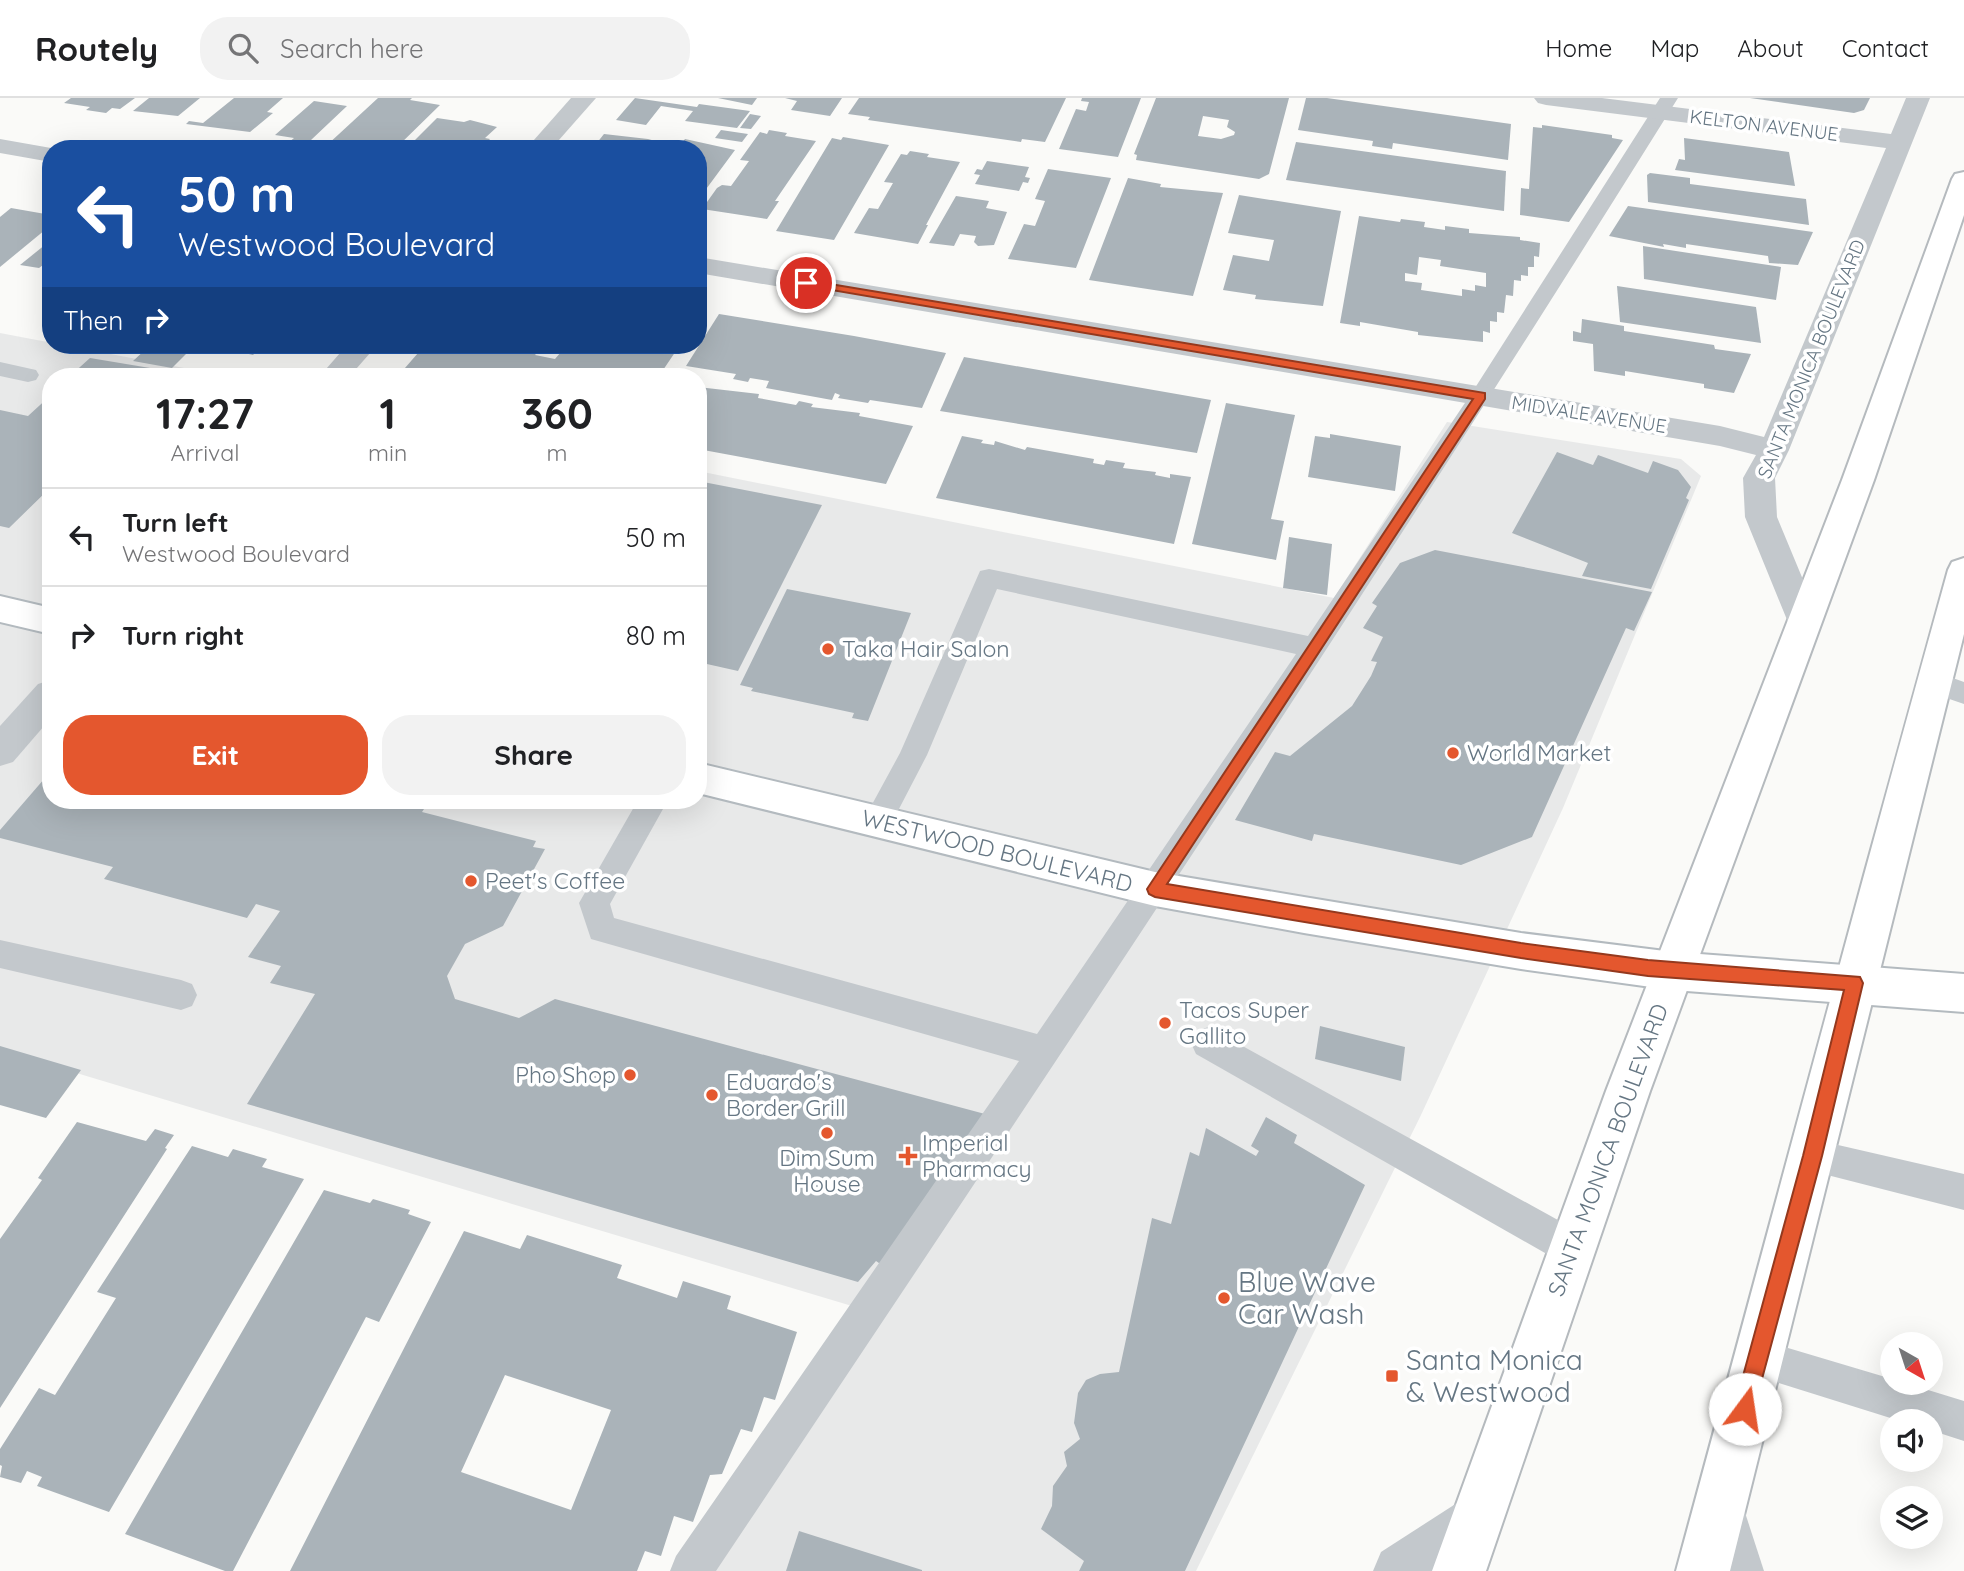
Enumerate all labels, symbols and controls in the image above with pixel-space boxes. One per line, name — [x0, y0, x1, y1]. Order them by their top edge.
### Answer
search box — [200, 17, 690, 80]
text: Routely — [35, 28, 158, 69]
icon: search — [224, 29, 262, 67]
text: Search here — [280, 32, 424, 65]
text: Home — [1545, 33, 1612, 63]
text: Map — [1650, 33, 1699, 63]
text: About — [1737, 33, 1804, 63]
text: Contact — [1842, 33, 1929, 63]
street label: KELTON AVENUE — [1688, 104, 1840, 146]
text: 50 m — [178, 163, 295, 224]
icon: left — [63, 168, 154, 259]
text: Westwood Boulevard — [178, 224, 495, 264]
street label: SANTA MONICA BOULEVARD — [1752, 236, 1870, 482]
pin — [776, 253, 836, 313]
icon: arrive — [787, 264, 825, 302]
icon: right — [137, 301, 175, 339]
text: Then — [63, 304, 123, 337]
text: 17:27 — [156, 387, 254, 440]
text: 1 — [379, 387, 396, 440]
text: 360 — [521, 387, 593, 440]
street label: MIDVALE AVENUE — [1510, 390, 1668, 438]
text: Arrival — [171, 438, 239, 467]
text: min — [368, 438, 407, 467]
text: m — [547, 438, 568, 467]
text: Turn left — [122, 506, 229, 539]
icon: left — [63, 518, 101, 556]
text: 50 m — [626, 521, 686, 554]
text: Westwood Boulevard — [122, 539, 350, 568]
icon: right — [63, 616, 101, 654]
text: Turn right — [122, 619, 244, 652]
text: 80 m — [626, 619, 686, 652]
place label: Taka Hair Salon — [842, 634, 1010, 663]
marker: Taka Hair Salon — [820, 641, 836, 657]
button: Exit — [63, 715, 368, 795]
button: Share — [382, 715, 686, 795]
place label: World Market — [1467, 738, 1612, 767]
marker: World Market — [1445, 745, 1461, 761]
street label: WESTWOOD BOULEVARD — [859, 803, 1136, 898]
place label: Peet's Coffee — [485, 866, 625, 895]
marker: Peet's Coffee — [463, 873, 479, 889]
place label: Tacos Super Gallito — [1179, 995, 1309, 1050]
street label: SANTA MONICA BOULEVARD — [1541, 999, 1674, 1300]
marker: Tacos Super Gallito — [1157, 1015, 1173, 1031]
place label: Pho Shop — [515, 1060, 616, 1089]
marker: Pho Shop — [622, 1067, 638, 1083]
place label: Eduardo's Border Grill — [726, 1067, 846, 1122]
marker: Eduardo's Border Grill — [704, 1087, 720, 1103]
marker: Dim Sum House — [819, 1125, 835, 1141]
place label: Imperial Pharmacy — [922, 1128, 1031, 1183]
place label: Dim Sum House — [779, 1143, 875, 1198]
marker: Imperial Pharmacy — [900, 1148, 916, 1164]
place label: Blue Wave Car Wash — [1238, 1264, 1376, 1331]
marker: Blue Wave Car Wash — [1216, 1290, 1232, 1306]
north arrow — [1880, 1332, 1942, 1395]
map controls — [1880, 1332, 1943, 1549]
place label: Santa Monica & Westwood — [1406, 1342, 1583, 1409]
marker: Santa Monica & Westwood — [1384, 1368, 1400, 1384]
position arrow — [1708, 1372, 1782, 1446]
button: sound — [1880, 1409, 1943, 1472]
button: layers — [1880, 1486, 1943, 1549]

